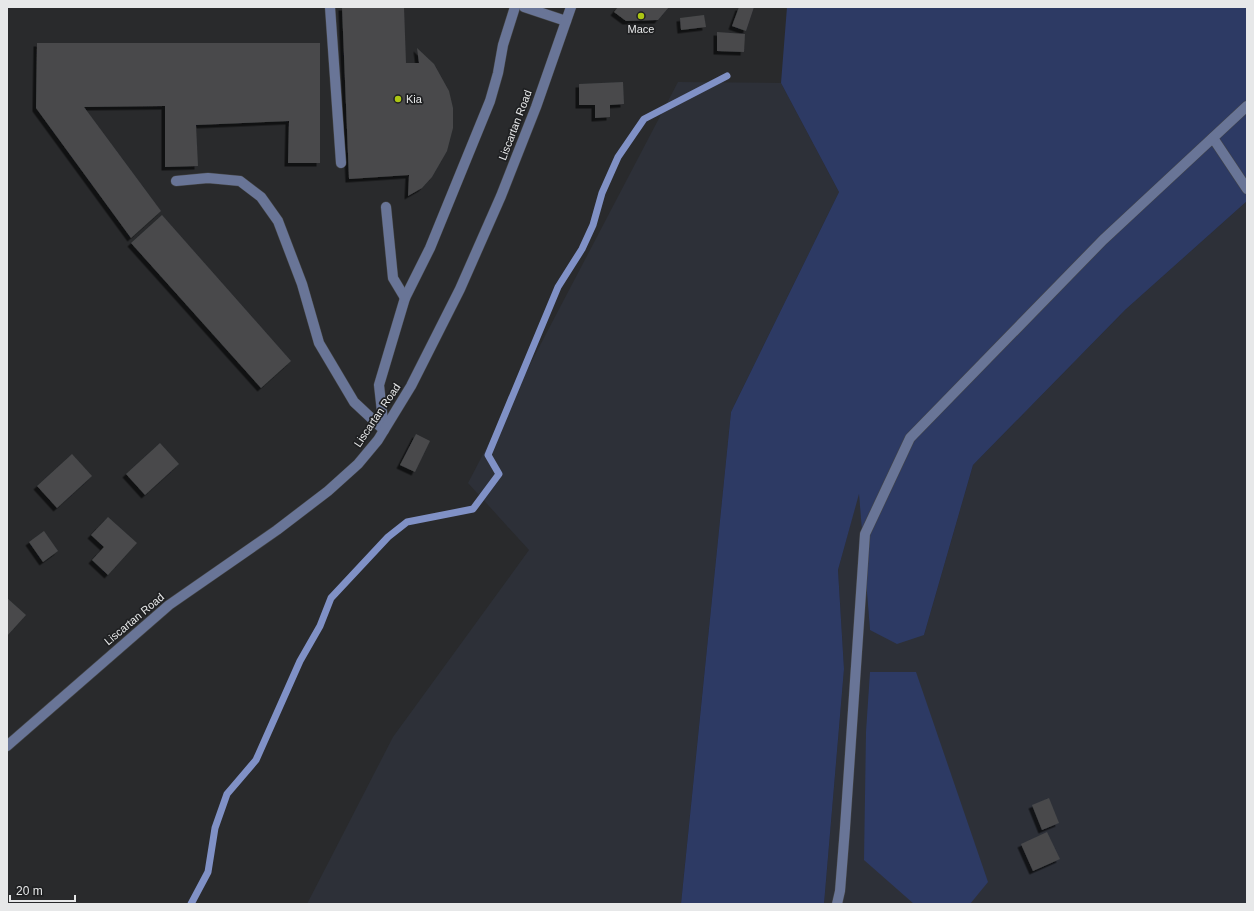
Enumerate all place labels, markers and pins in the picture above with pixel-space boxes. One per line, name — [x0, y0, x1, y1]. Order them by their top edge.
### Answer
marker: Mace — [636, 11, 646, 21]
place label: Mace — [628, 23, 654, 35]
place label: Kia — [406, 93, 423, 105]
marker: Kia — [393, 94, 403, 104]

